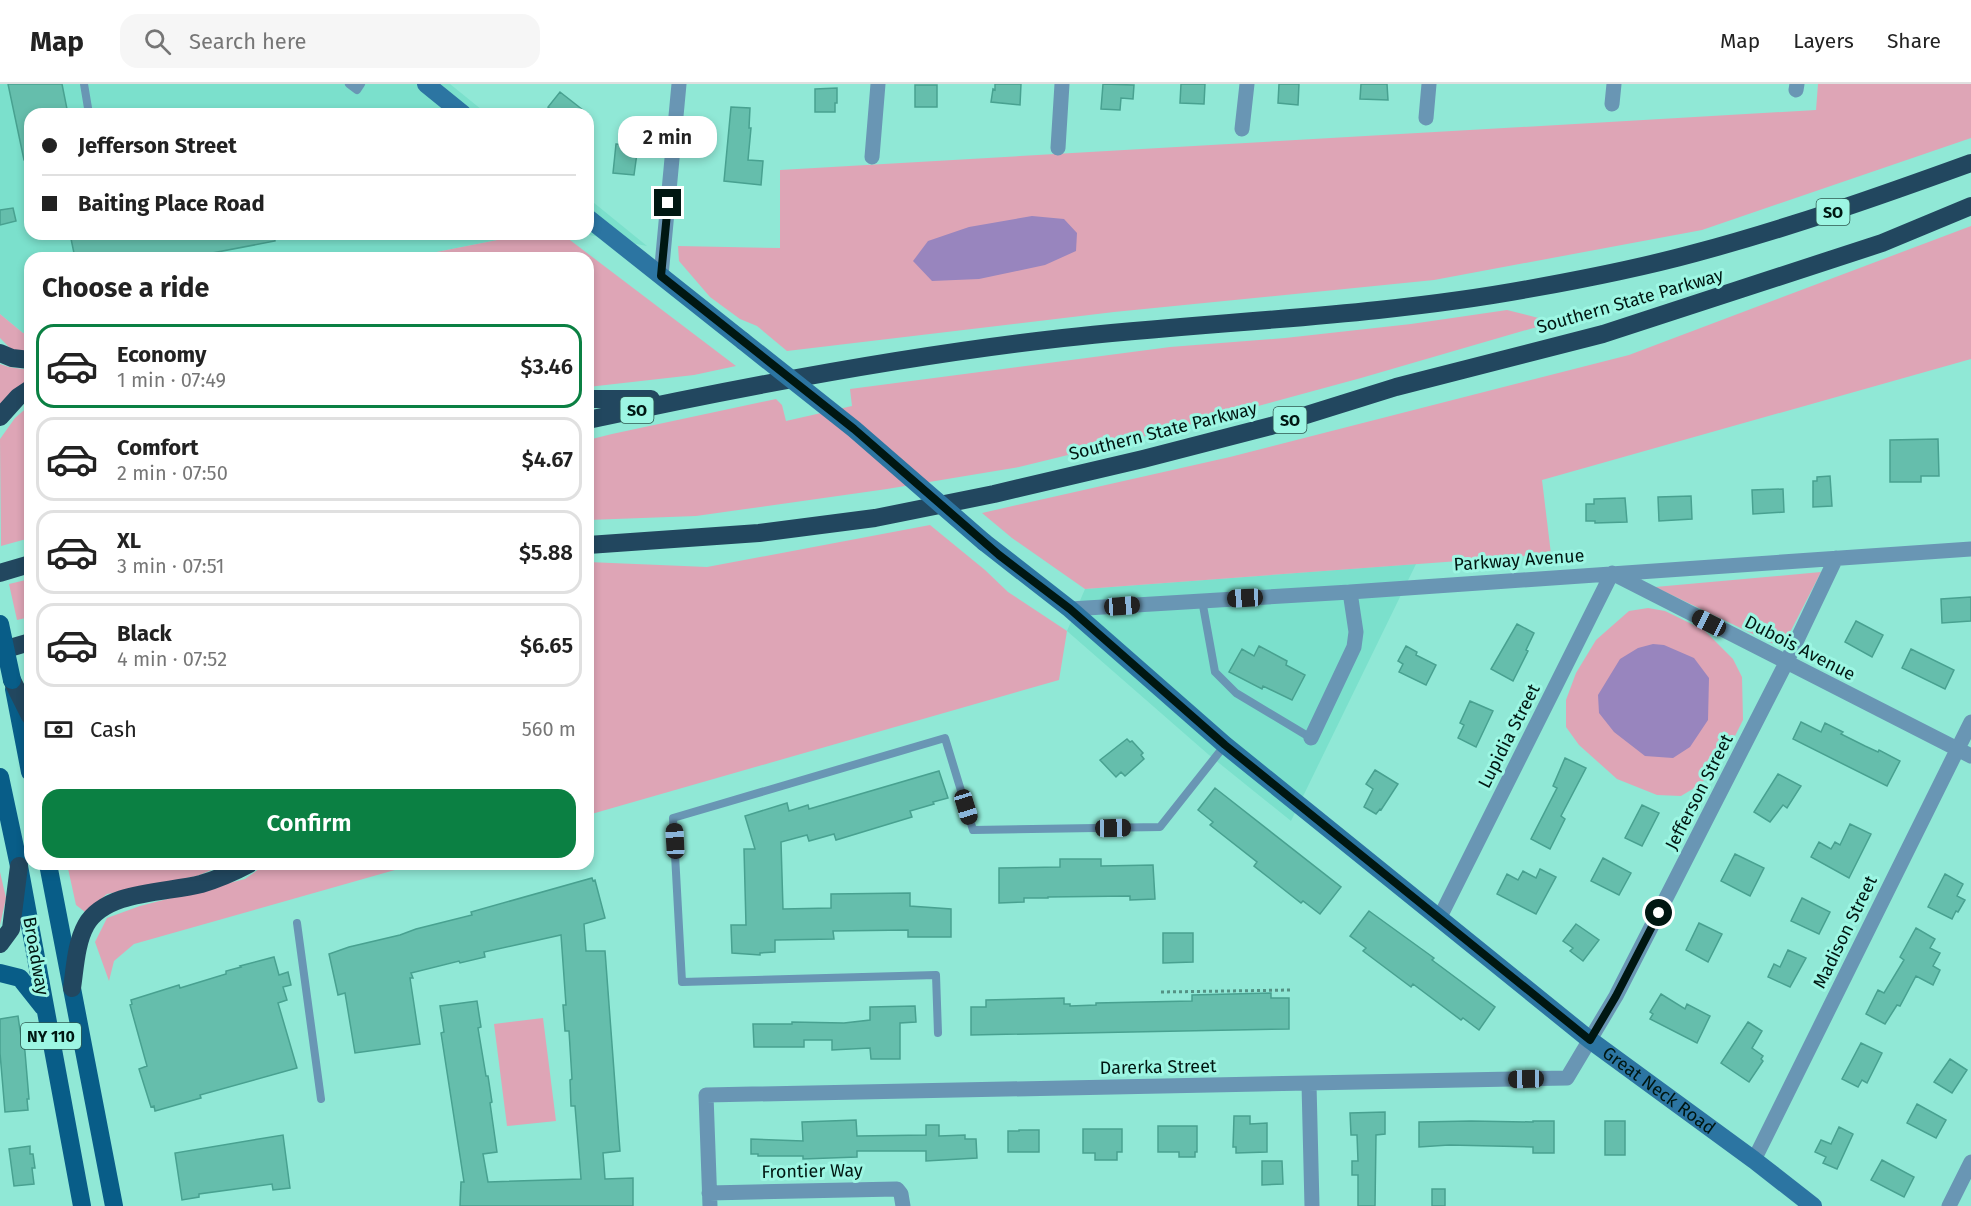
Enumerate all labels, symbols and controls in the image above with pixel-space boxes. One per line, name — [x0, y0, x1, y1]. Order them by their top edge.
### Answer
search box — [120, 14, 540, 68]
text: Map — [30, 25, 84, 58]
icon: search — [141, 25, 174, 58]
text: Search here — [189, 28, 307, 55]
text: Map — [1720, 28, 1760, 54]
text: Layers — [1793, 28, 1854, 54]
text: Share — [1887, 28, 1941, 54]
callout: 2 min — [618, 116, 718, 158]
text: 2 min — [643, 125, 692, 149]
text: Jefferson Street — [78, 132, 237, 159]
route end — [654, 189, 681, 216]
text: Baiting Place Road — [78, 190, 265, 217]
road number: SO — [1816, 199, 1850, 225]
street label: Southern State Parkway — [1534, 264, 1726, 338]
text: Choose a ride — [42, 272, 209, 304]
icon: car — [45, 339, 99, 393]
text: Economy — [117, 341, 206, 368]
text: $3.46 — [520, 353, 573, 380]
text: 1 min · 07:49 — [117, 368, 226, 392]
road number: SO — [620, 397, 654, 423]
street label: Southern State Parkway — [1067, 397, 1260, 465]
road number: SO — [1274, 407, 1306, 433]
icon: car — [45, 432, 99, 486]
text: Comfort — [117, 434, 198, 461]
text: $4.67 — [522, 446, 573, 473]
text: 2 min · 07:50 — [117, 461, 228, 485]
icon: car — [45, 525, 99, 579]
text: XL — [117, 527, 141, 554]
text: $5.88 — [519, 539, 573, 566]
street label: Parkway Avenue — [1453, 544, 1585, 576]
text: 3 min · 07:51 — [117, 554, 224, 578]
car — [1227, 588, 1263, 608]
car — [1103, 596, 1141, 616]
car — [1689, 607, 1729, 639]
street label: Dubois Avenue — [1741, 611, 1859, 685]
icon: car — [45, 618, 99, 672]
text: Black — [117, 620, 172, 647]
text: $6.65 — [520, 632, 573, 659]
text: 4 min · 07:52 — [117, 647, 227, 671]
street label: Lupidia Street — [1473, 680, 1545, 792]
icon: cash — [42, 713, 75, 746]
text: Cash — [90, 716, 137, 743]
text: 560 m — [522, 717, 576, 741]
street label: Jefferson Street — [1660, 730, 1738, 853]
car — [952, 787, 980, 827]
button: Confirm — [42, 789, 576, 858]
car — [1095, 819, 1131, 837]
car — [665, 823, 685, 859]
street label: Madison Street — [1808, 872, 1882, 992]
route start — [1645, 899, 1672, 926]
street label: Broadway — [18, 915, 54, 997]
road number: NY 110 — [21, 1023, 81, 1049]
street label: Great Neck Road — [1598, 1042, 1720, 1139]
street label: Darerka Street — [1099, 1055, 1217, 1079]
car — [1508, 1070, 1544, 1088]
street label: Frontier Way — [761, 1159, 863, 1183]

